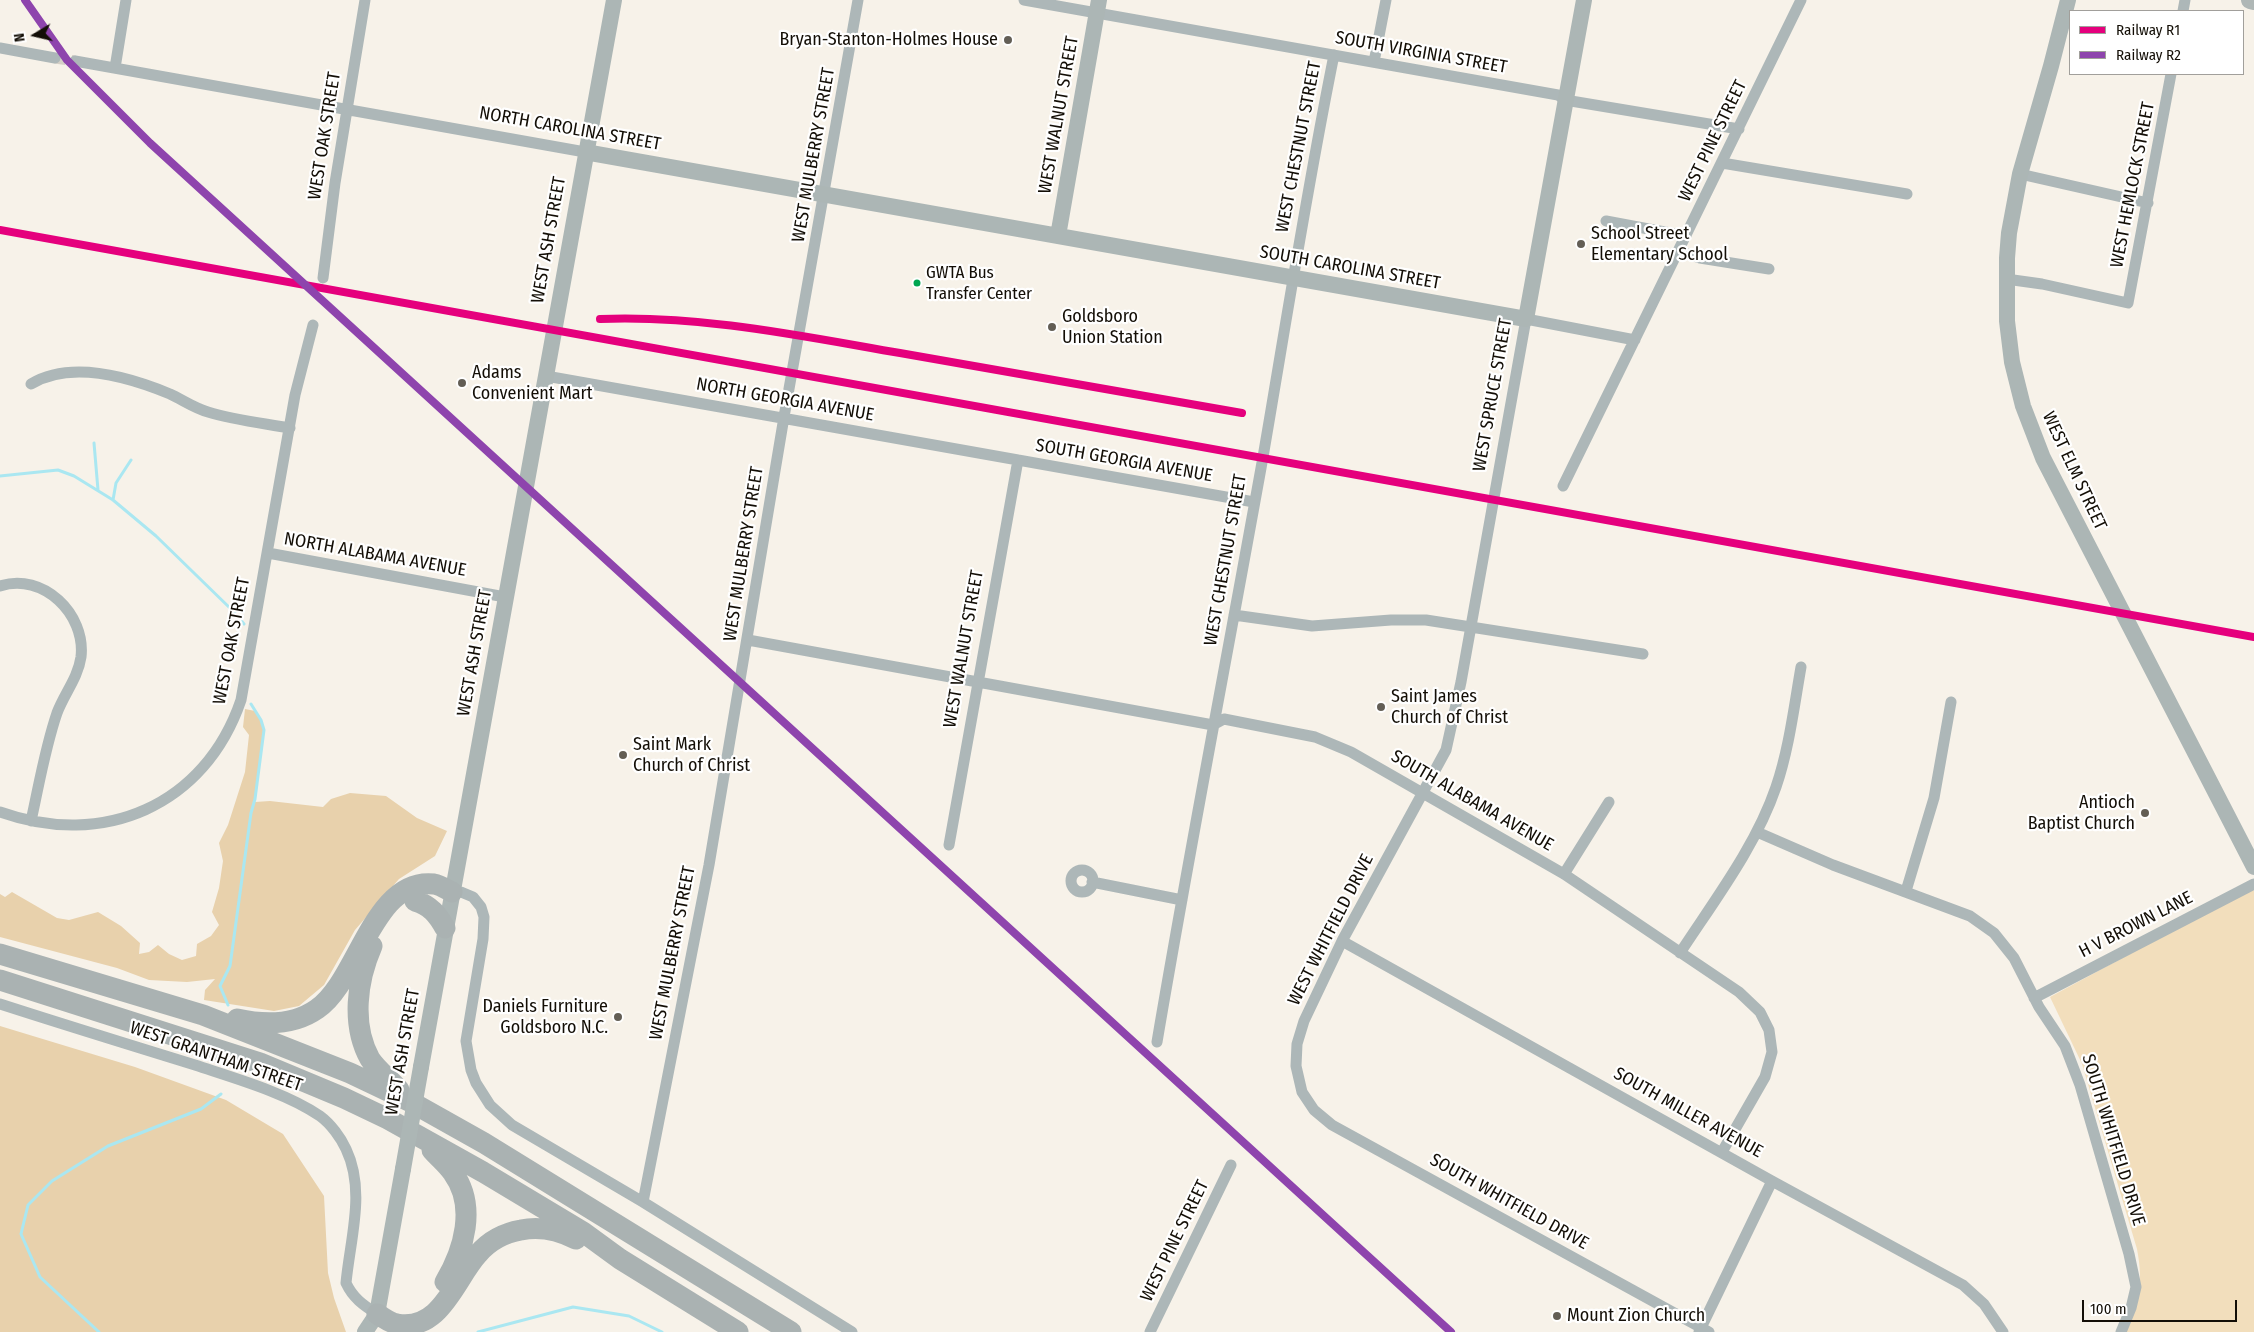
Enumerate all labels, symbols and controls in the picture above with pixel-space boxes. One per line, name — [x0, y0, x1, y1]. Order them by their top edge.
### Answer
north arrow — [10, 10, 60, 60]
legend — [2069, 10, 2244, 75]
text: Railway R1 — [2116, 21, 2180, 39]
street label: SOUTH VIRGINIA STREET — [1333, 27, 1509, 79]
place label: Bryan-Stanton-Holmes House — [780, 29, 998, 51]
text: N — [11, 32, 29, 43]
marker: Bryan-Stanton-Holmes House — [1002, 34, 1014, 46]
street label: WEST WALNUT STREET — [1034, 34, 1084, 196]
text: Railway R2 — [2116, 46, 2181, 64]
street label: WEST CHESTNUT STREET — [1272, 60, 1326, 234]
street label: WEST MULBERRY STREET — [788, 66, 840, 244]
street label: WEST OAK STREET — [304, 71, 346, 201]
street label: WEST PINE STREET — [1674, 77, 1752, 205]
street label: WEST HEMLOCK STREET — [2106, 100, 2160, 270]
street label: NORTH CAROLINA STREET — [478, 102, 662, 156]
street label: WEST ASH STREET — [527, 175, 571, 305]
place label: School Street Elementary School — [1591, 223, 1728, 266]
marker: School Street Elementary School — [1575, 238, 1587, 250]
street label: SOUTH CAROLINA STREET — [1258, 241, 1442, 295]
place label: GWTA Bus Transfer Center — [926, 263, 1032, 303]
marker: GWTA Bus Transfer Center — [912, 278, 922, 288]
place label: Goldsboro Union Station — [1062, 306, 1163, 348]
street label: WEST SPRUCE STREET — [1469, 317, 1517, 473]
marker: Goldsboro Union Station — [1046, 321, 1058, 333]
place label: Adams Convenient Mart — [472, 362, 593, 404]
street label: NORTH GEORGIA AVENUE — [694, 374, 876, 426]
marker: Adams Convenient Mart — [456, 377, 468, 389]
street label: WEST ELM STREET — [2037, 408, 2111, 534]
street label: SOUTH GEORGIA AVENUE — [1034, 435, 1214, 487]
street label: WEST MULBERRY STREET — [720, 465, 768, 643]
street label: WEST CHESTNUT STREET — [1200, 472, 1252, 648]
street label: NORTH ALABAMA AVENUE — [282, 528, 468, 582]
street label: WEST WALNUT STREET — [939, 568, 989, 730]
street label: WEST OAK STREET — [209, 576, 255, 706]
street label: WEST ASH STREET — [453, 588, 497, 718]
place label: Saint James Church of Christ — [1391, 686, 1508, 729]
marker: Saint James Church of Christ — [1375, 701, 1387, 713]
place label: Saint Mark Church of Christ — [633, 734, 750, 776]
street label: SOUTH ALABAMA AVENUE — [1387, 746, 1557, 856]
marker: Saint Mark Church of Christ — [617, 749, 629, 761]
place label: Antioch Baptist Church — [2028, 792, 2135, 834]
marker: Antioch Baptist Church — [2139, 807, 2151, 819]
street label: WEST WHITFIELD DRIVE — [1284, 851, 1378, 1009]
street label: WEST MULBERRY STREET — [646, 864, 700, 1042]
street label: H V BROWN LANE — [2076, 887, 2196, 963]
street label: WEST ASH STREET — [381, 987, 425, 1117]
place label: Daniels Furniture Goldsboro N.C. — [482, 996, 608, 1038]
marker: Daniels Furniture Goldsboro N.C. — [612, 1011, 624, 1023]
street label: WEST GRANTHAM STREET — [127, 1017, 305, 1097]
street label: SOUTH WHITFIELD DRIVE — [2077, 1052, 2149, 1228]
street label: SOUTH MILLER AVENUE — [1610, 1063, 1766, 1163]
street label: SOUTH WHITFIELD DRIVE — [1426, 1149, 1592, 1255]
street label: WEST PINE STREET — [1136, 1177, 1214, 1305]
scale bar — [2084, 1290, 2239, 1322]
text: 100 m — [2090, 1300, 2127, 1318]
place label: Mount Zion Church — [1567, 1305, 1705, 1327]
marker: Mount Zion Church — [1551, 1310, 1563, 1322]

